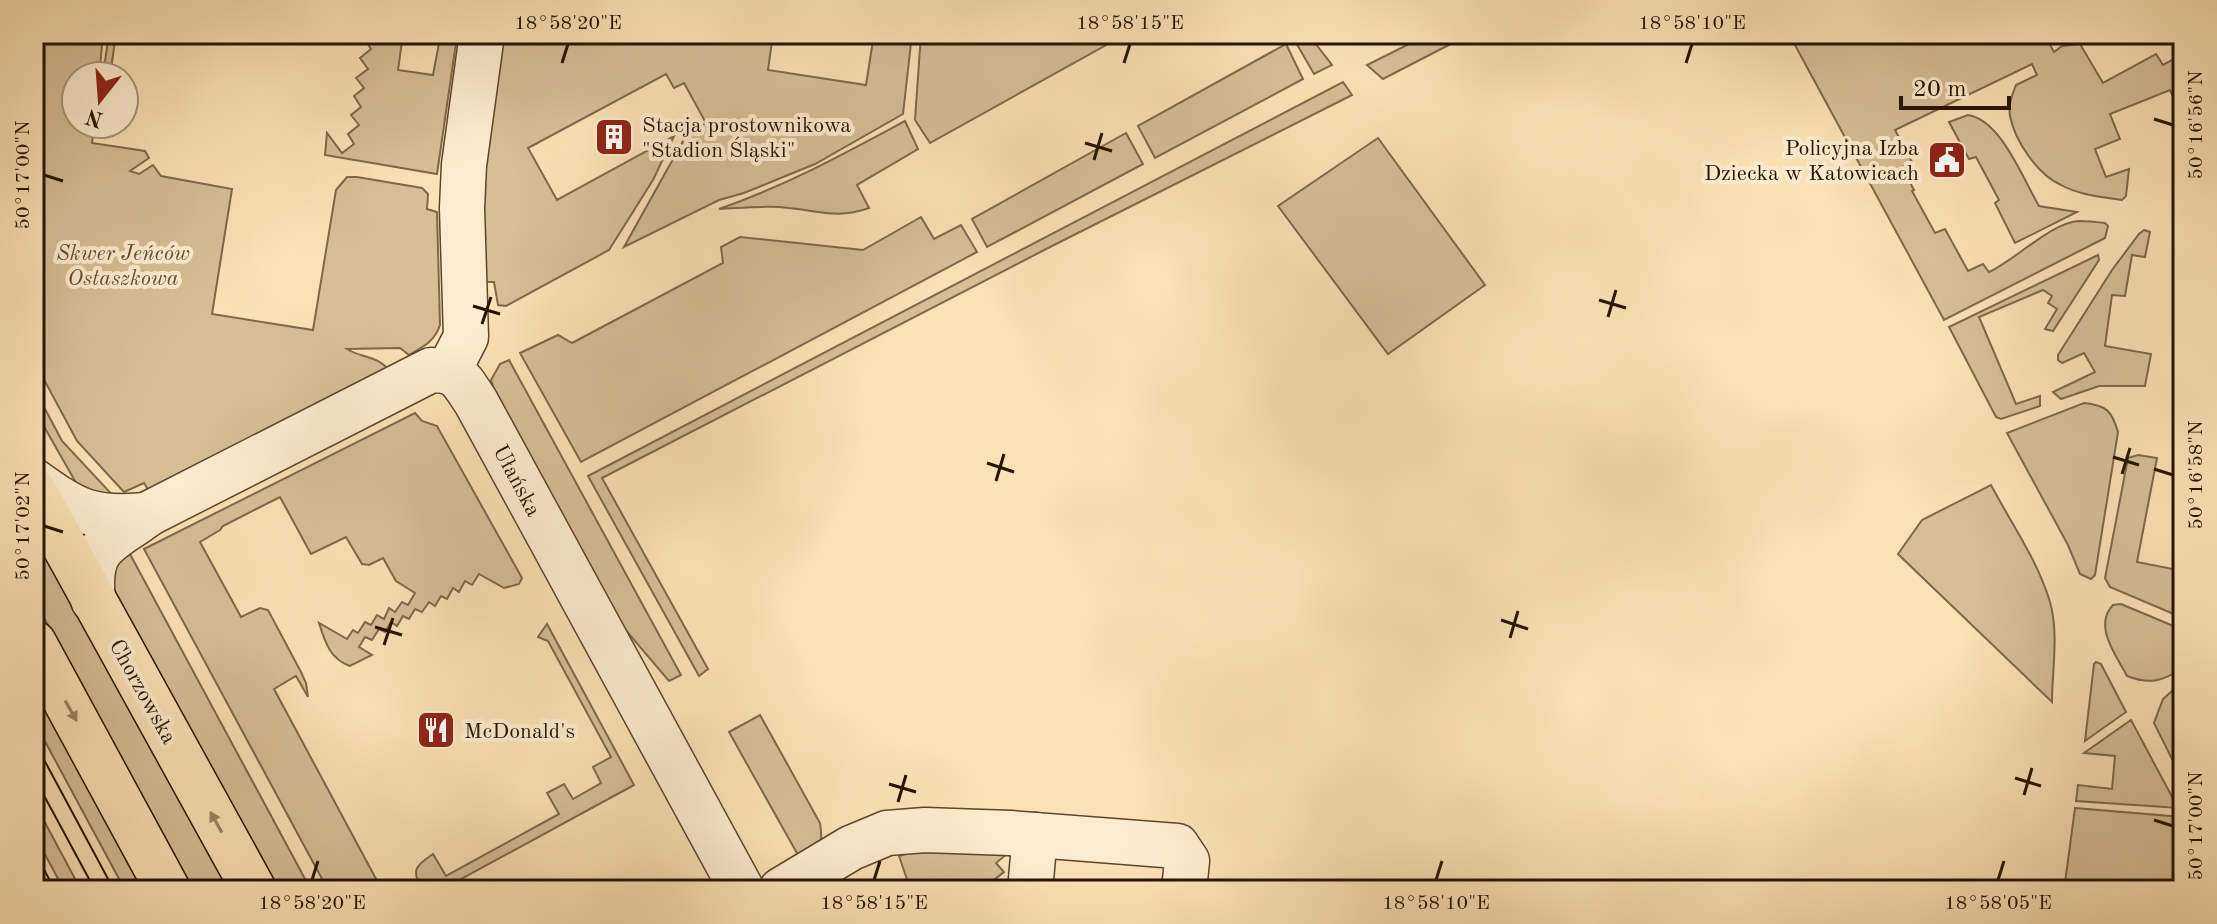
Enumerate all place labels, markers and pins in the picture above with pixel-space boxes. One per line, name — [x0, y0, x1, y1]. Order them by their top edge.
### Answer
place label: Stacja prostownikowa "Stadion Śląski" — [642, 115, 851, 162]
building icon: Stacja prostownikowa "Stadion Śląski" — [593, 116, 635, 158]
place label: Policyjna Izba Dziecka w Katowicach — [1704, 138, 1919, 185]
public building icon: Policyjna Izba Dziecka w Katowicach — [1926, 139, 1968, 181]
restaurant icon: McDonald's — [415, 709, 457, 751]
place label: McDonald's — [464, 721, 575, 743]

